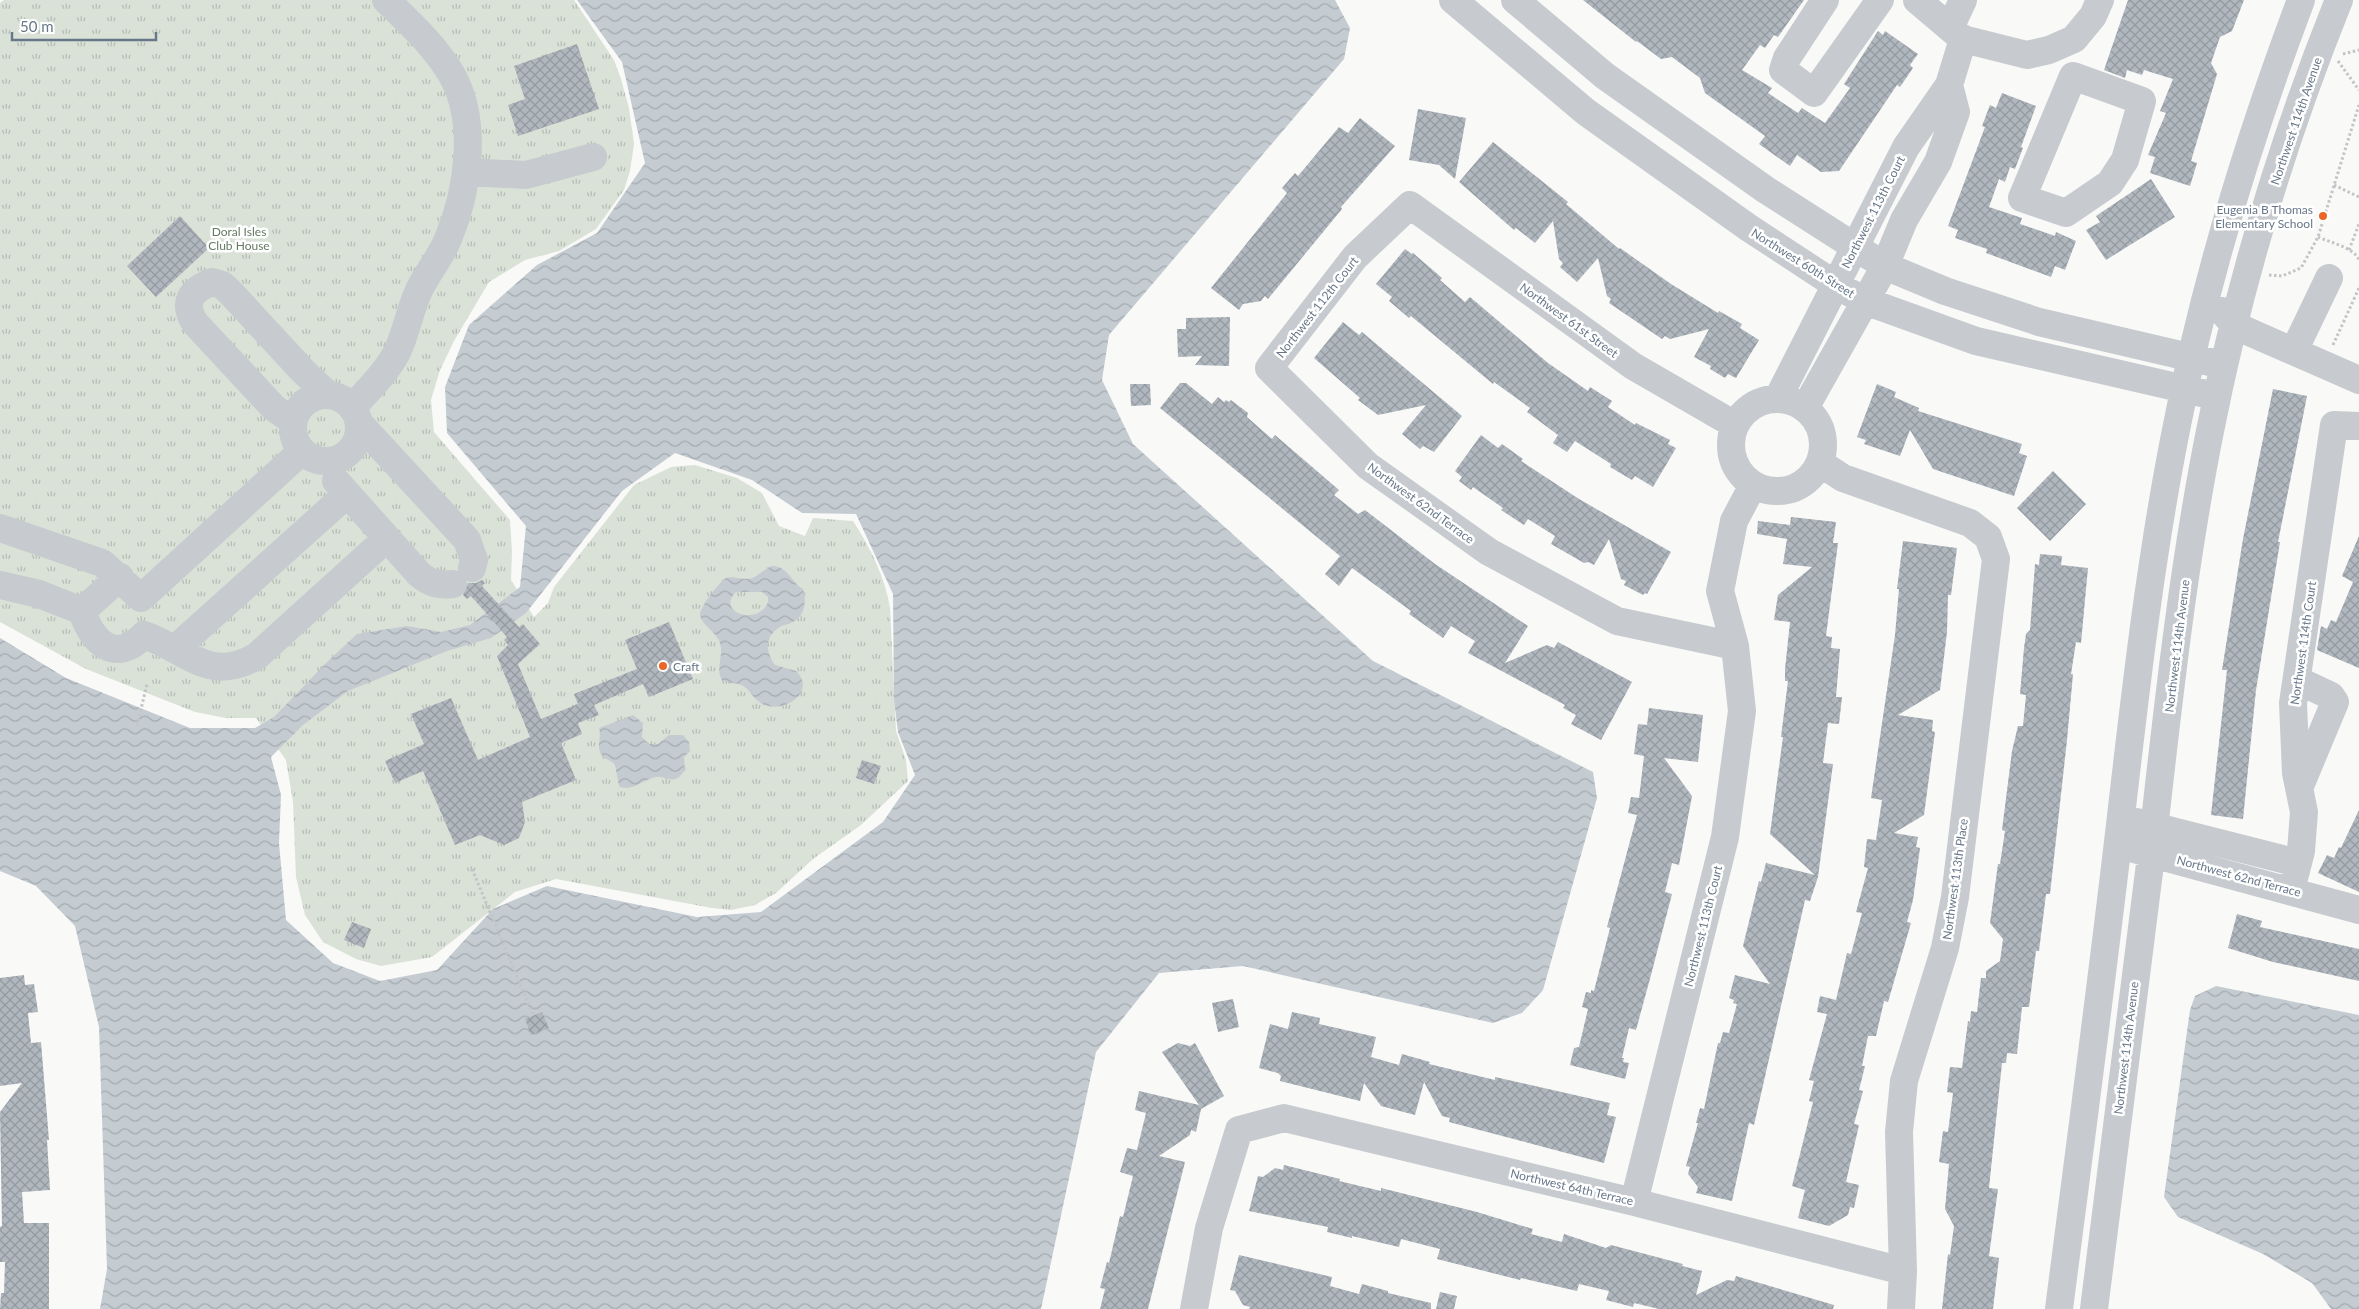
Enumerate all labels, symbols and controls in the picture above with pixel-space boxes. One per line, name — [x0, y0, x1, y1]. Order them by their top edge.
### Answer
scale bar — [12, 10, 156, 42]
text: 50 m — [20, 17, 54, 35]
street label: Northwest 114th Avenue — [2267, 55, 2325, 187]
street label: Northwest 113th Court — [1838, 153, 1908, 271]
place label: Eugenia B Thomas Elementary School — [2215, 202, 2313, 231]
marker: Eugenia B Thomas Elementary School — [2317, 210, 2329, 222]
park label: Doral Isles Club House — [208, 224, 270, 253]
street label: Northwest 60th Street — [1749, 225, 1858, 301]
street label: Northwest 112th Court — [1273, 253, 1362, 361]
street label: Northwest 61st Street — [1517, 279, 1621, 361]
street label: Northwest 62nd Terrace — [1365, 459, 1477, 547]
street label: Northwest 114th Avenue — [2161, 579, 2193, 713]
street label: Northwest 114th Court — [2287, 580, 2319, 706]
place label: Craft — [673, 659, 700, 674]
marker: Craft — [657, 660, 669, 672]
street label: Northwest 113th Place — [1939, 817, 1971, 941]
street label: Northwest 62nd Terrace — [2175, 852, 2303, 900]
street label: Northwest 113th Court — [1681, 863, 1725, 988]
street label: Northwest 114th Avenue — [2110, 981, 2142, 1115]
street label: Northwest 64th Terrace — [1509, 1166, 1635, 1208]

